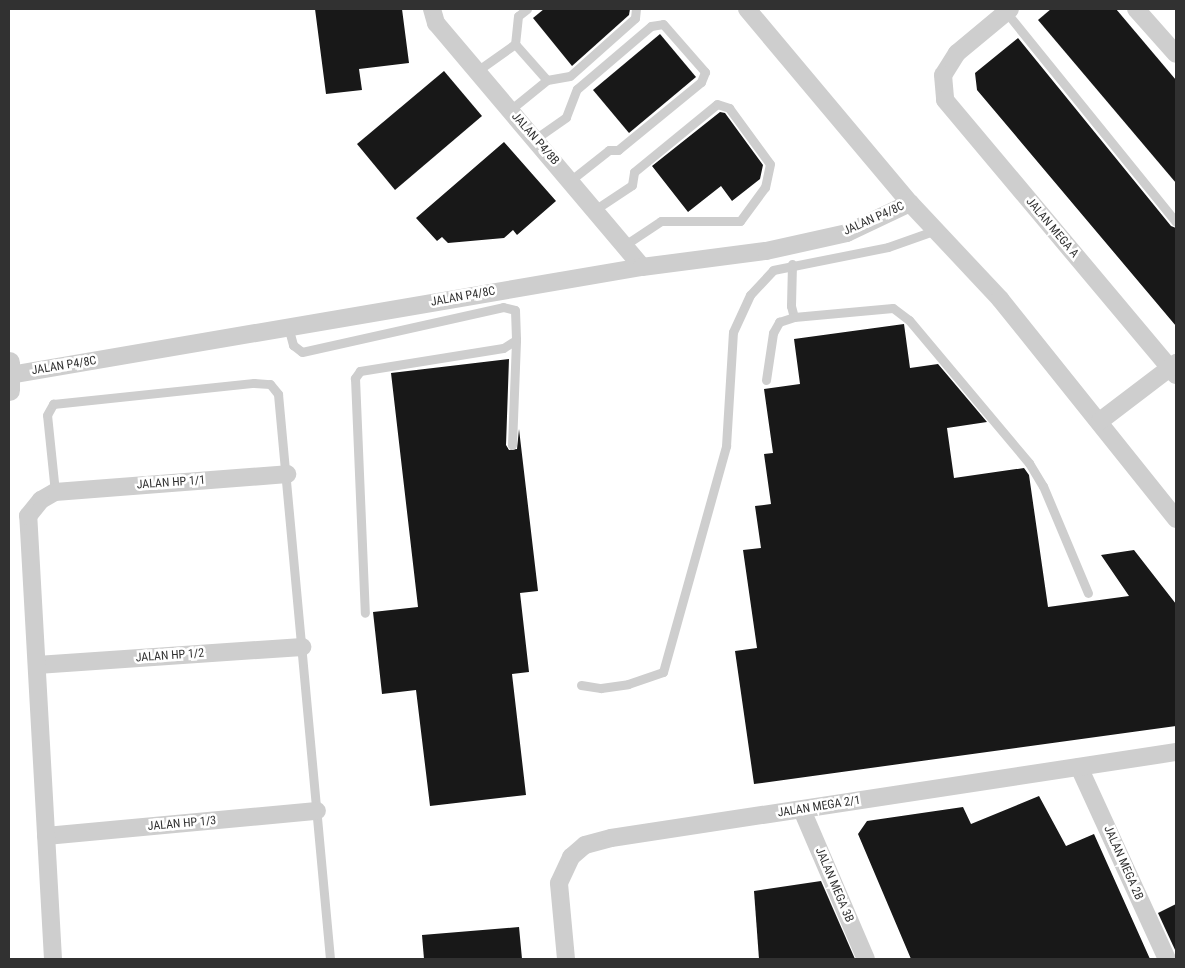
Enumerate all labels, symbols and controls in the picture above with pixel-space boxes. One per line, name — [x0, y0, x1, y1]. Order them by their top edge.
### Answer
street label: JALAN P4/8B — [508, 110, 562, 168]
street label: JALAN MEGA A — [1023, 195, 1081, 261]
street label: JALAN P4/8C — [841, 199, 907, 239]
street label: JALAN P4/8C — [430, 284, 496, 310]
street label: JALAN P4/8C — [31, 354, 97, 378]
street label: JALAN HP 1/1 — [136, 473, 206, 493]
street label: JALAN HP 1/2 — [135, 646, 205, 666]
street label: JALAN MEGA 2/1 — [777, 793, 861, 821]
street label: JALAN HP 1/3 — [147, 814, 217, 834]
street label: JALAN MEGA 2B — [1100, 824, 1146, 902]
street label: JALAN MEGA 3B — [812, 845, 856, 925]

